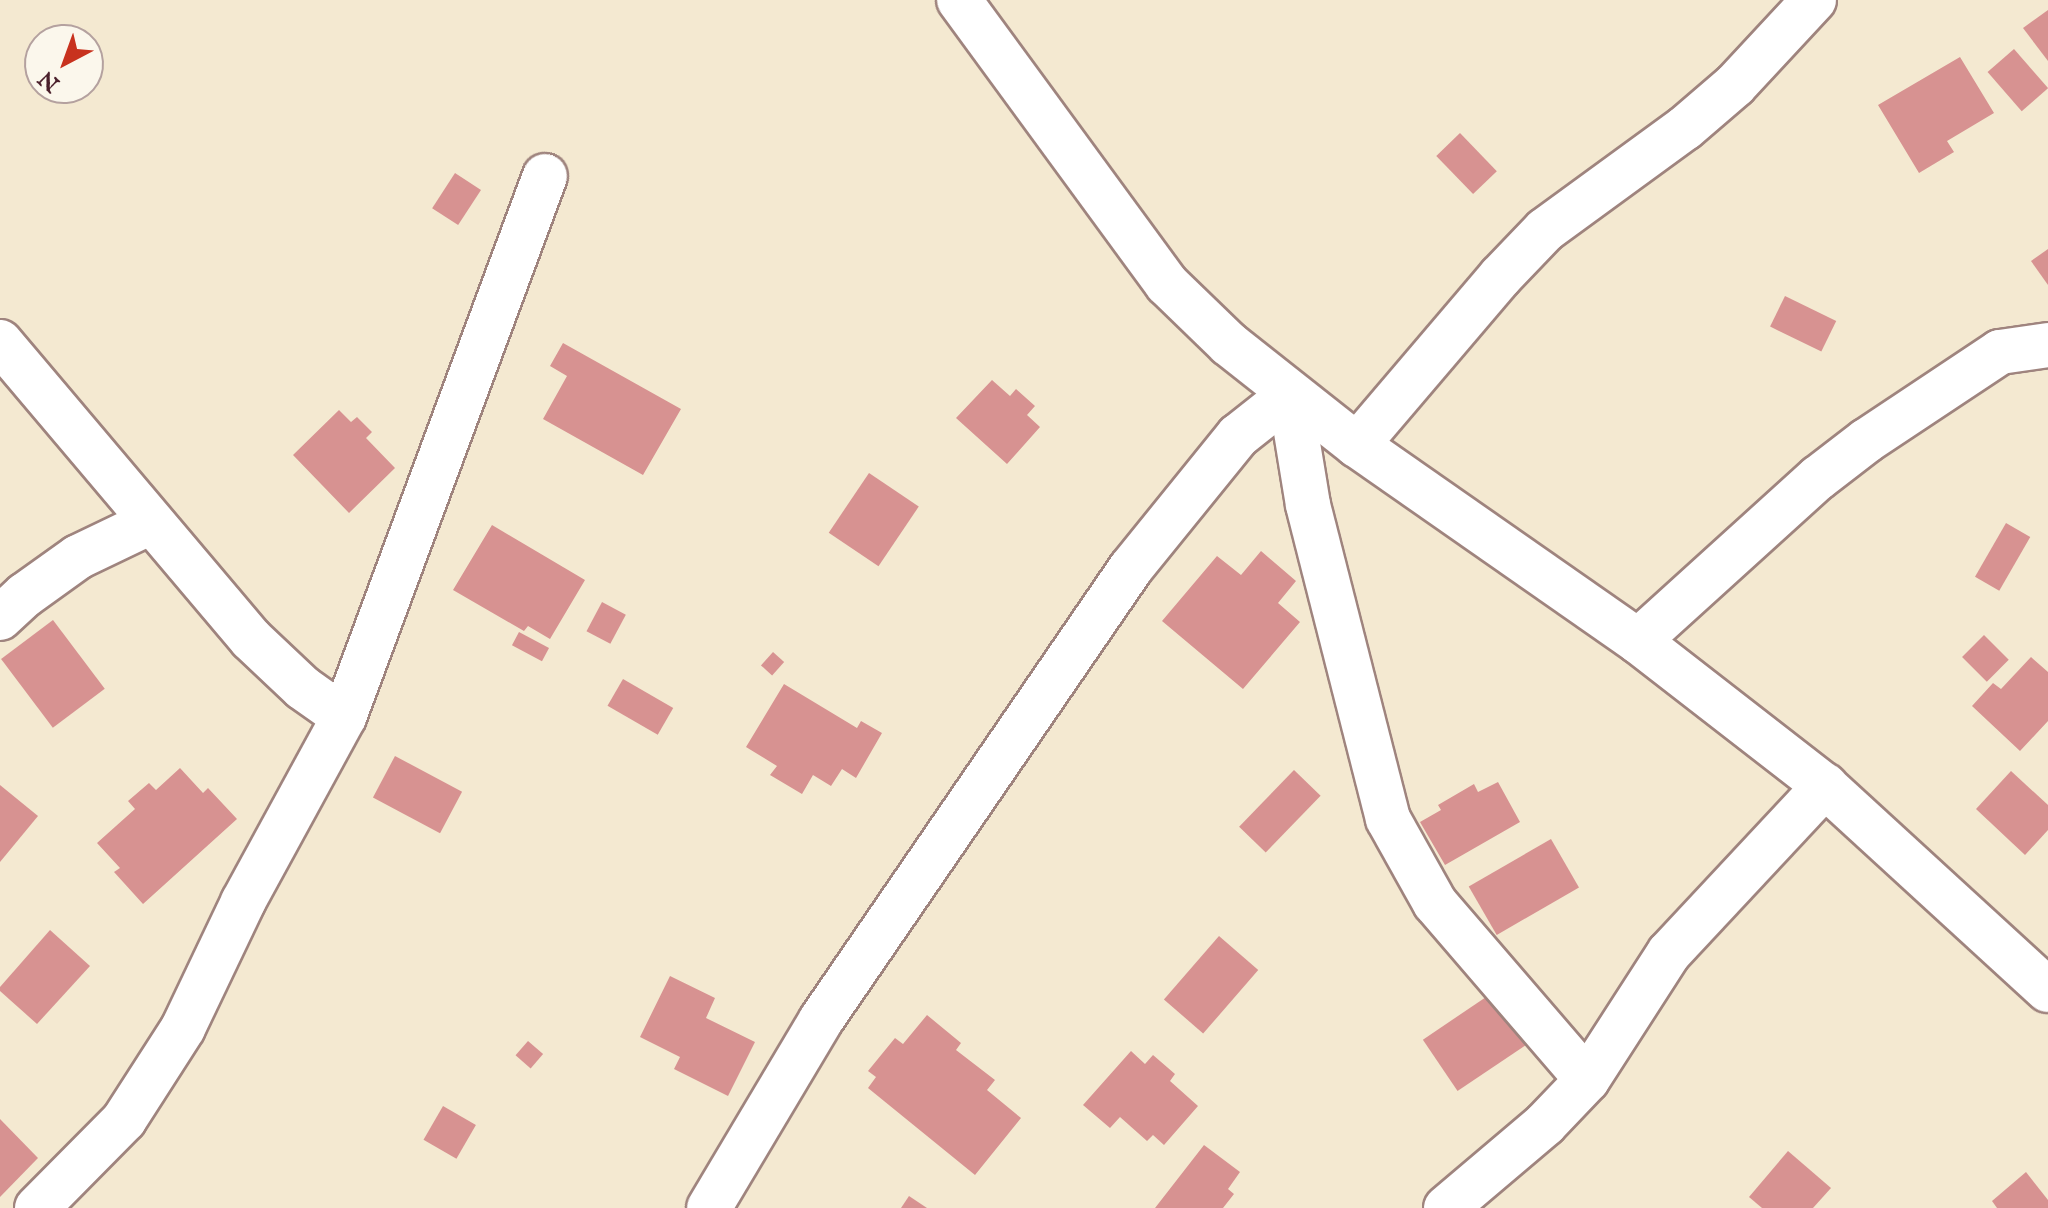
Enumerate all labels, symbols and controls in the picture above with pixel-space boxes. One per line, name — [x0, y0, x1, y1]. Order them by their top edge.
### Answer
north arrow — [24, 24, 104, 104]
text: N — [33, 64, 66, 97]

